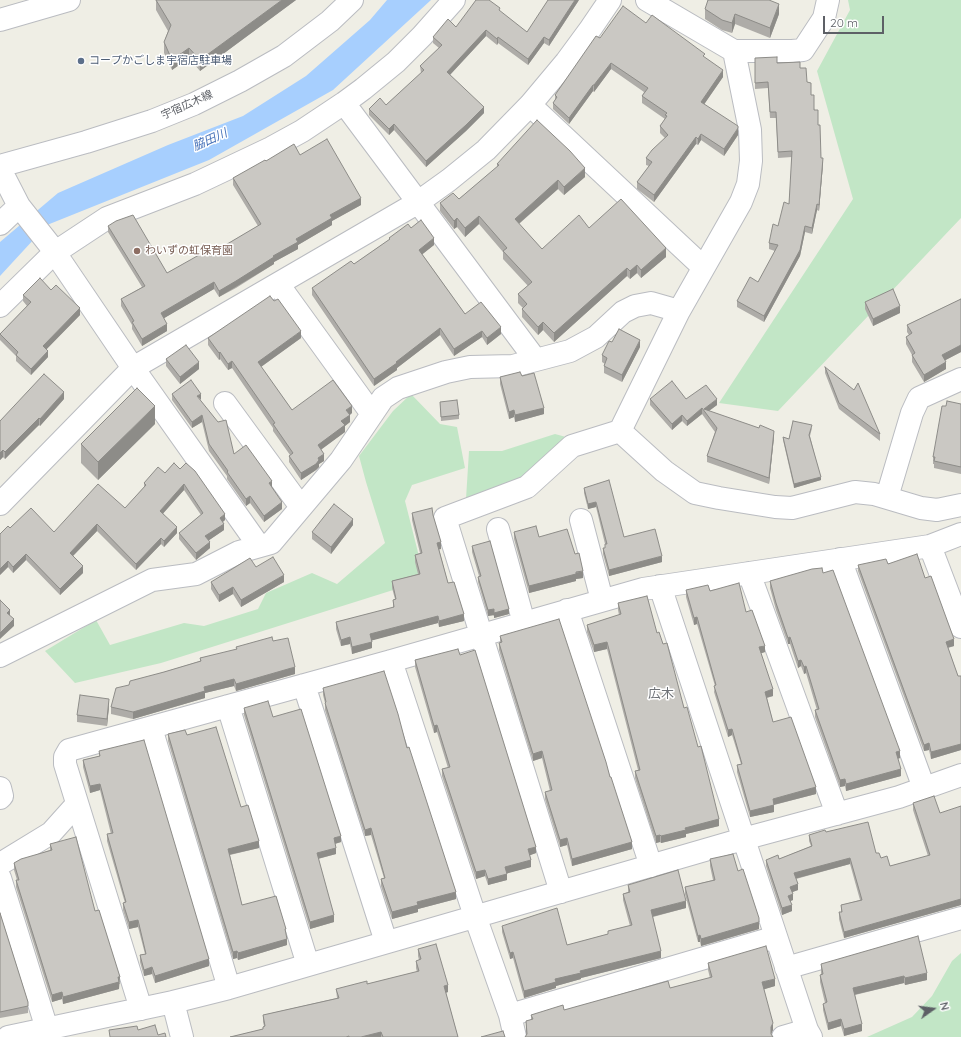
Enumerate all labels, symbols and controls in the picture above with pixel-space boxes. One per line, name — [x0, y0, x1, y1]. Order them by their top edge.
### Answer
scale bar — [825, 8, 886, 34]
text: 20 m — [830, 15, 858, 30]
place label: コープかごしま宇宿店駐車場 — [89, 54, 232, 68]
marker: コープかごしま宇宿店駐車場 — [76, 56, 86, 66]
street label: 宇宿広木線 — [159, 88, 215, 122]
water label: 脇田川 — [191, 126, 229, 154]
place label: わいずの虹保育園 — [145, 244, 233, 258]
marker: わいずの虹保育園 — [132, 246, 142, 256]
district label: 広木 — [648, 686, 674, 702]
north arrow — [913, 989, 953, 1029]
text: N — [937, 1000, 952, 1012]

